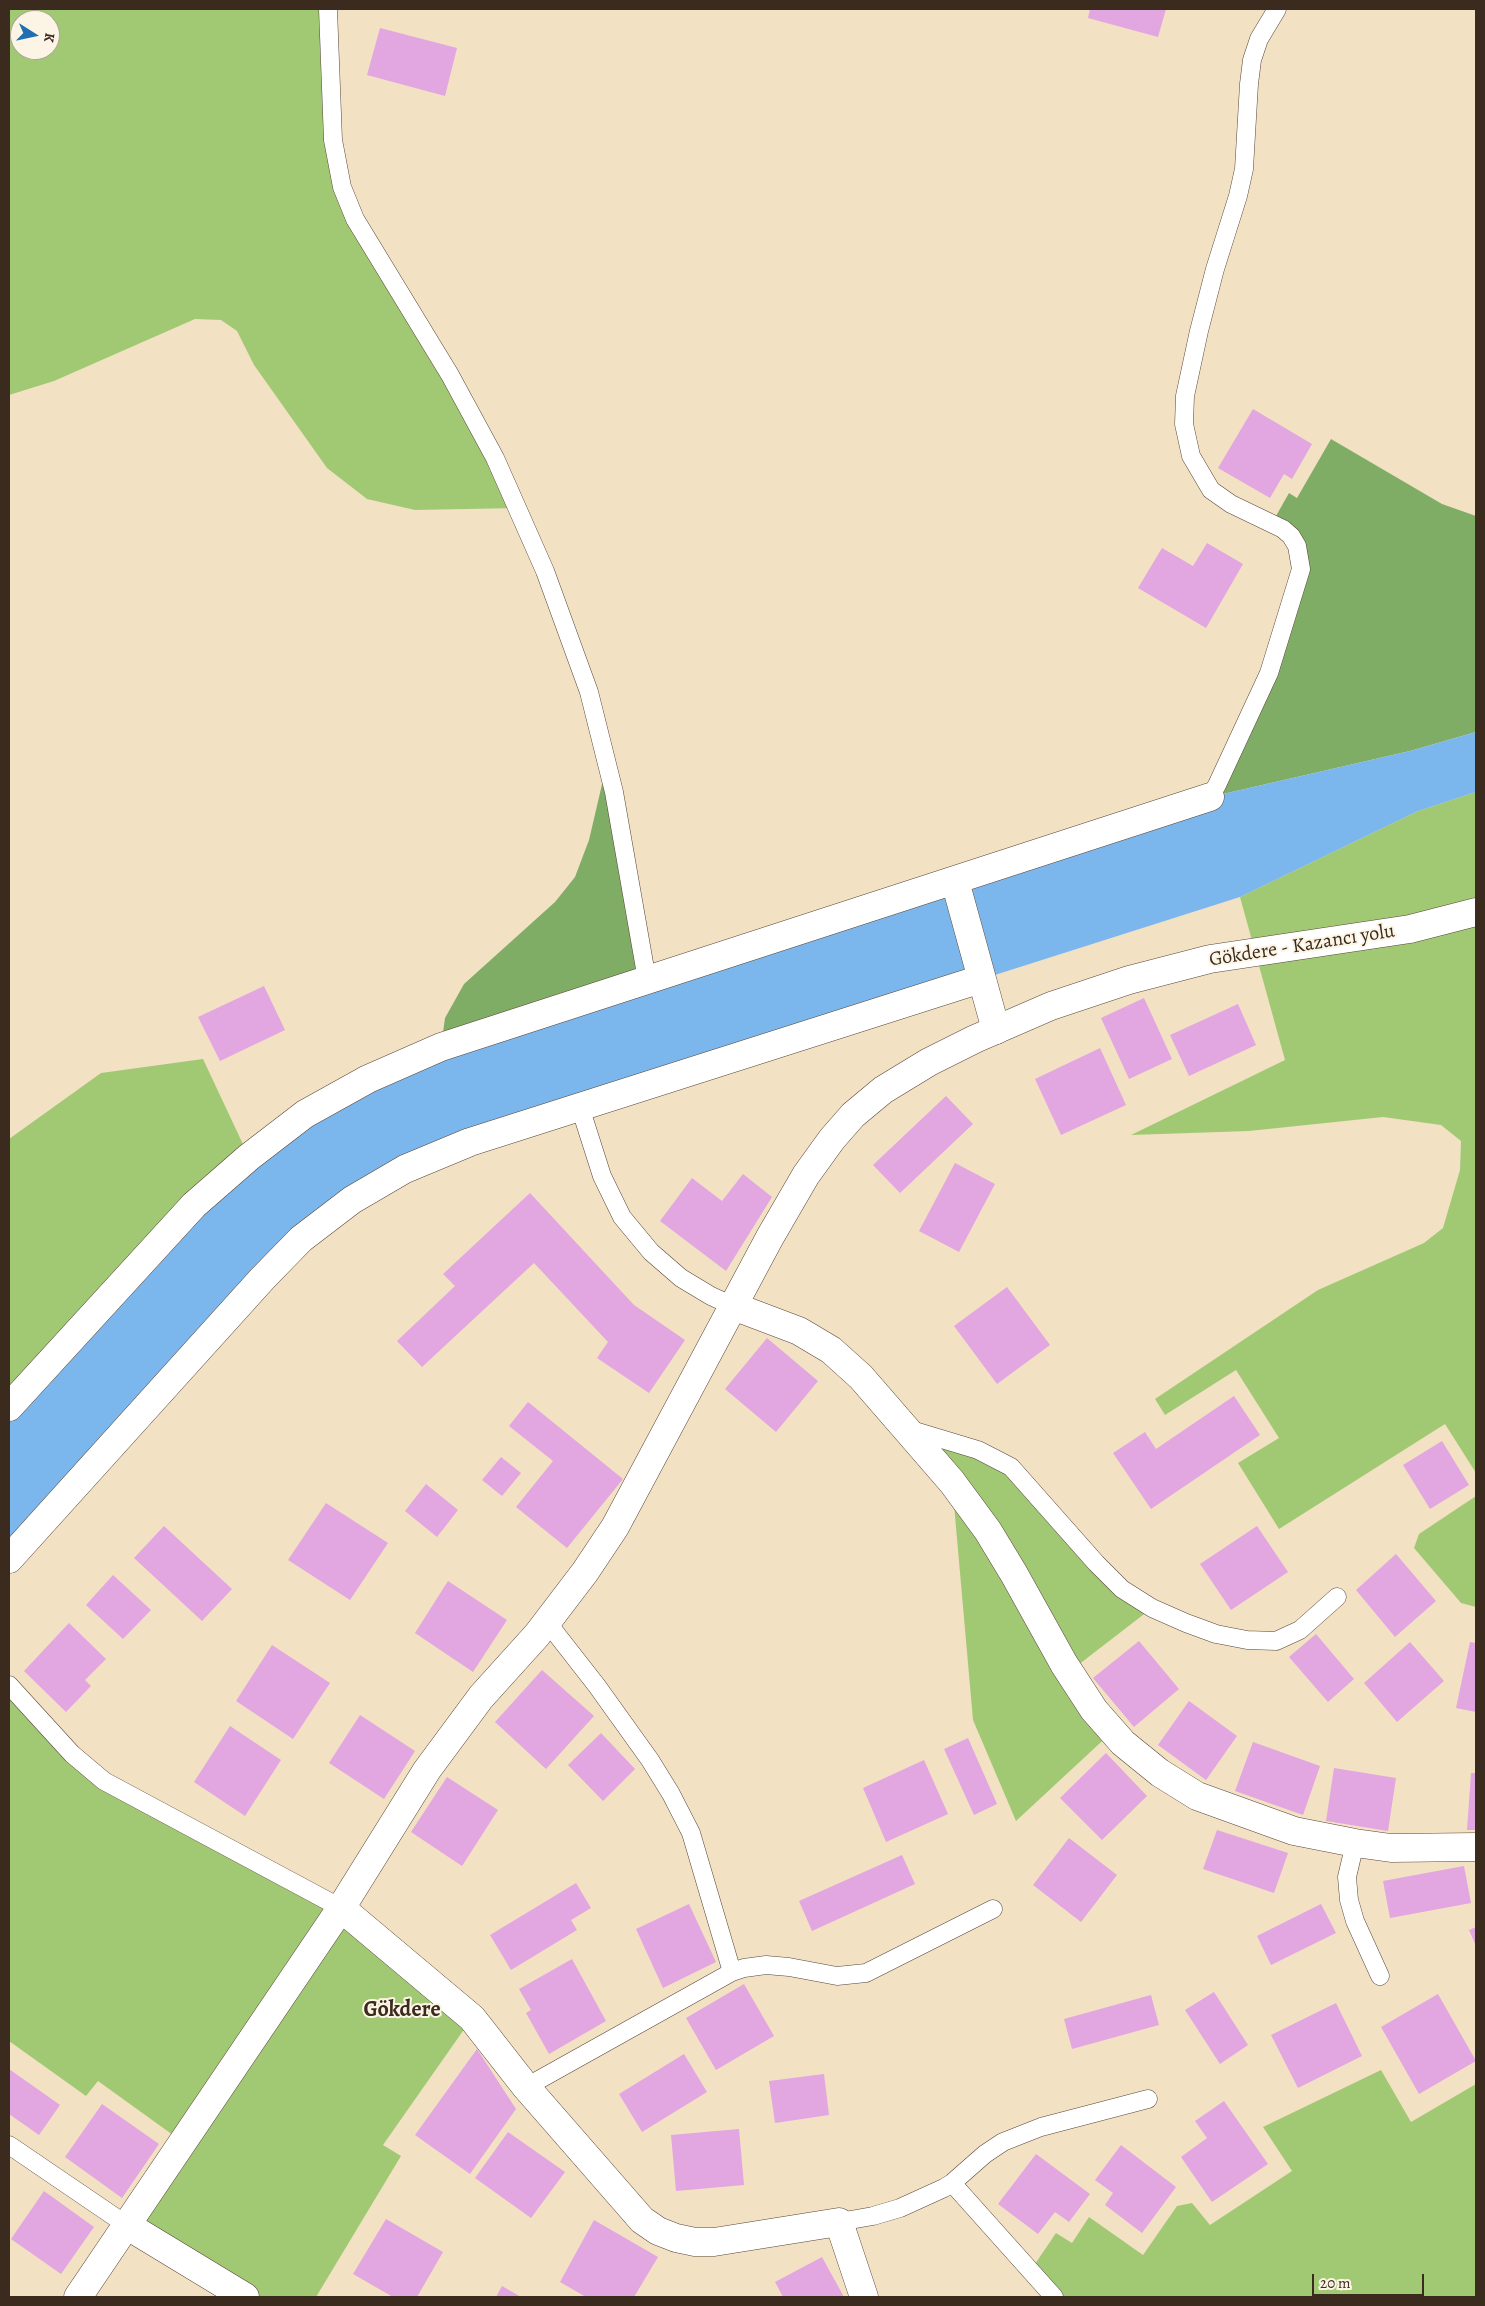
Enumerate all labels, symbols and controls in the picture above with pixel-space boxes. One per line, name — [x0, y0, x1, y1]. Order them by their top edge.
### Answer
north arrow — [10, 10, 60, 60]
text: K — [39, 31, 59, 44]
street label: Gökdere - Kazancı yolu — [1207, 919, 1397, 973]
district label: Gökdere — [363, 1998, 441, 2024]
scale bar — [1315, 2264, 1428, 2296]
text: 20 m — [1320, 2273, 1351, 2293]

